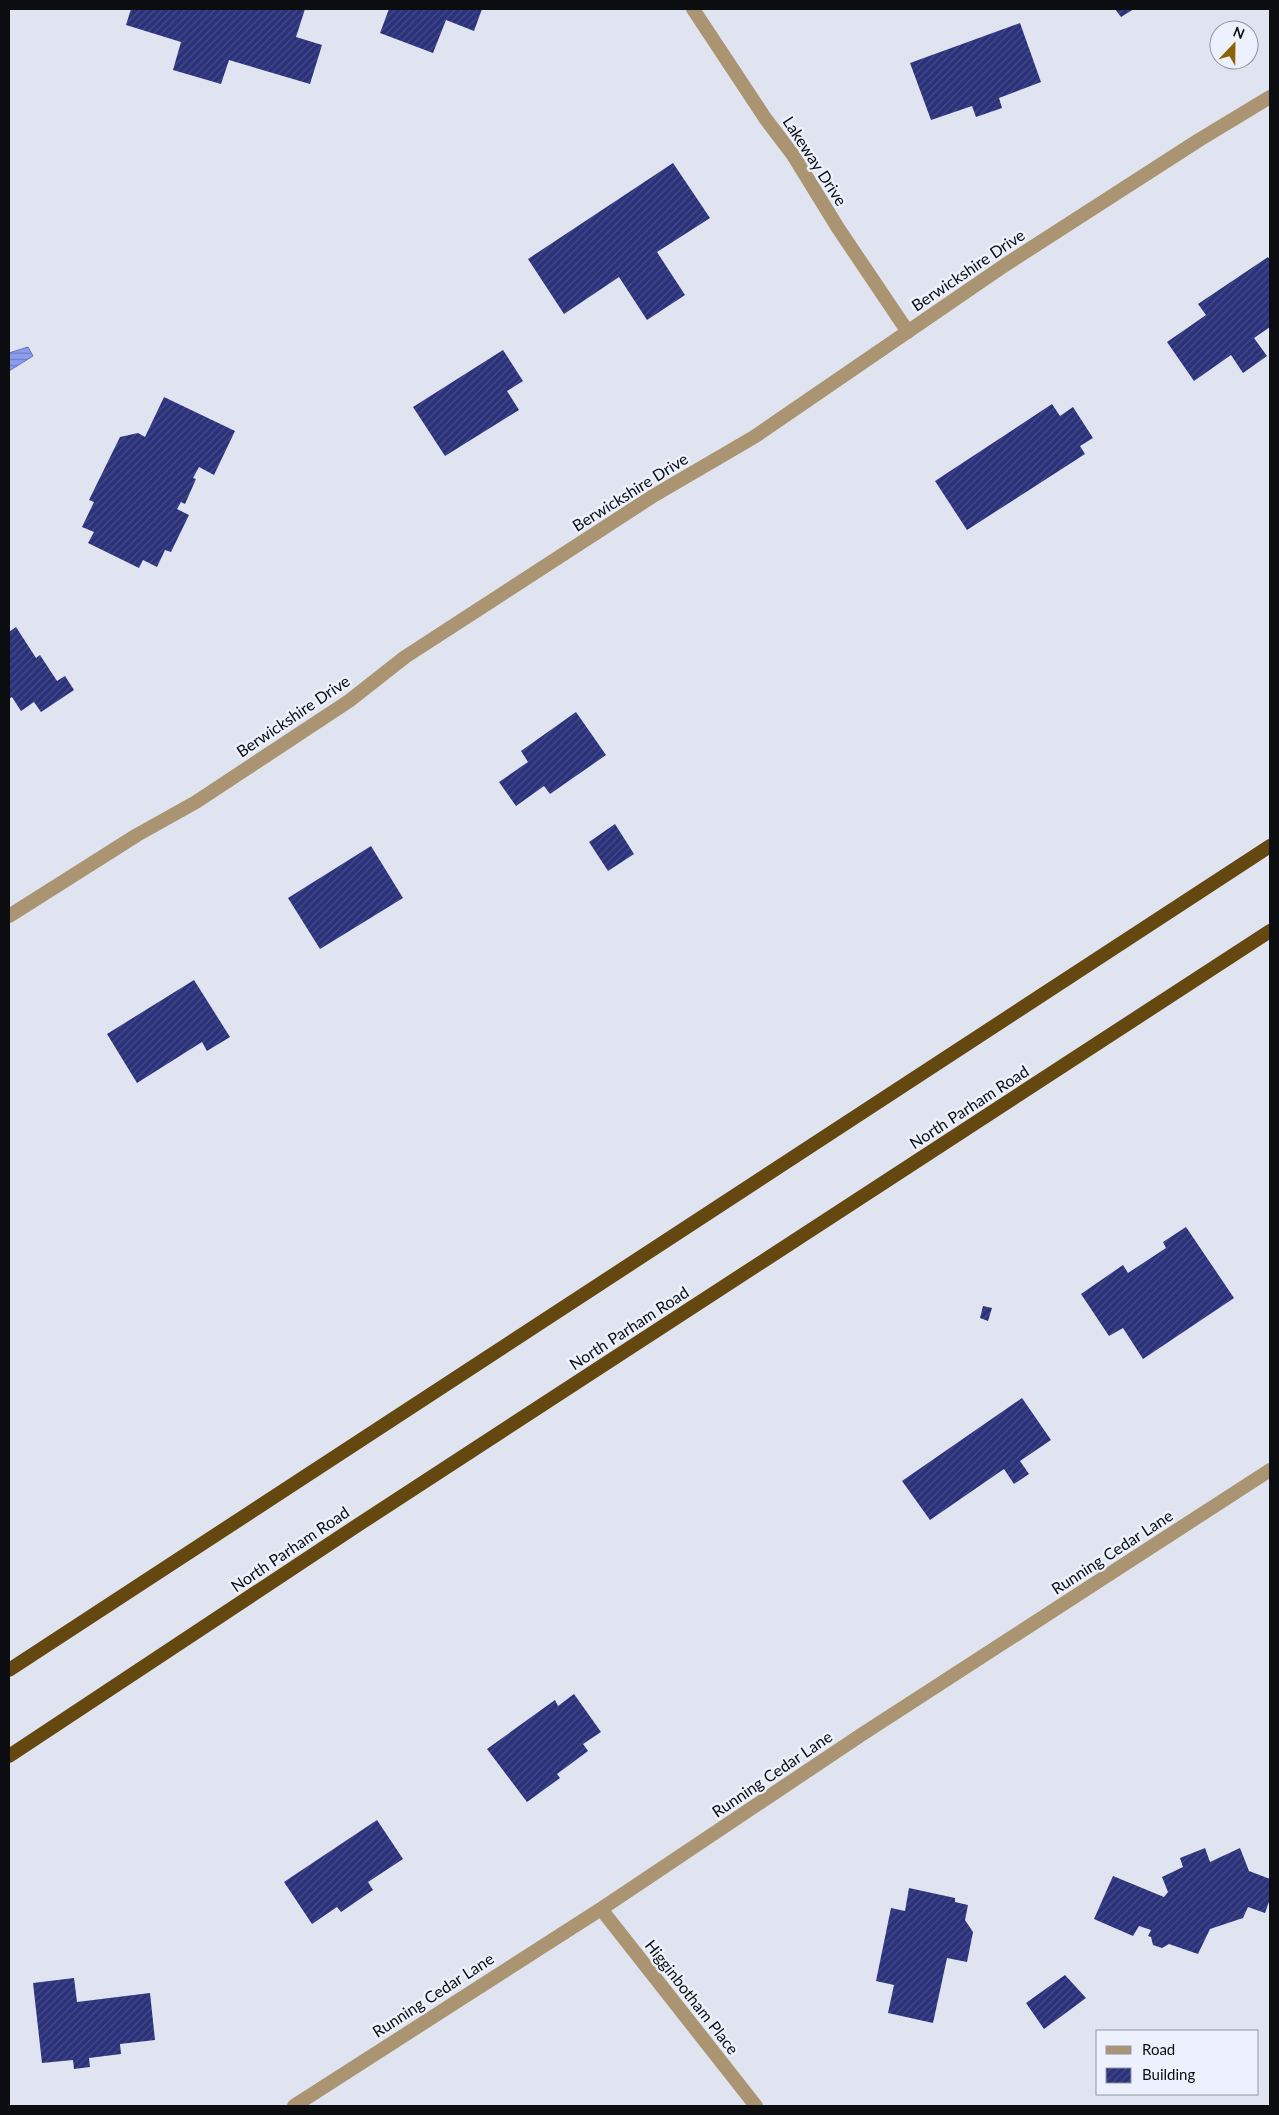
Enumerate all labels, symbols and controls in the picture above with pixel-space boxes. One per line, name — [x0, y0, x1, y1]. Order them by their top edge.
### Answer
north arrow — [1209, 20, 1259, 70]
text: N — [1231, 23, 1247, 42]
street label: Lakeway Drive — [780, 113, 851, 209]
street label: Berwickshire Drive — [907, 225, 1028, 315]
street label: Berwickshire Drive — [568, 448, 691, 535]
street label: Berwickshire Drive — [232, 671, 353, 761]
street label: North Parham Road — [906, 1061, 1032, 1152]
street label: North Parham Road — [566, 1282, 692, 1373]
street label: North Parham Road — [227, 1502, 352, 1595]
street label: Running Cedar Lane — [1048, 1505, 1176, 1598]
street label: Running Cedar Lane — [708, 1726, 835, 1821]
street label: Higginbotham Place — [642, 1936, 743, 2058]
street label: Running Cedar Lane — [369, 1948, 497, 2041]
legend — [1096, 2030, 1259, 2095]
text: Road — [1142, 2040, 1175, 2058]
text: Building — [1142, 2065, 1195, 2083]

